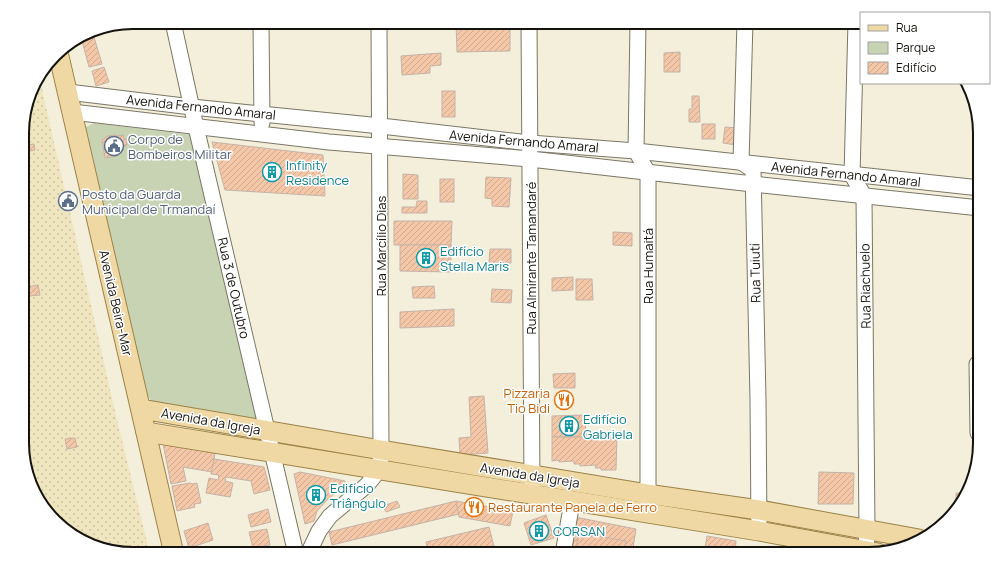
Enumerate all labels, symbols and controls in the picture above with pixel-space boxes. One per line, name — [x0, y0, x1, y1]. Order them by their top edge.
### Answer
legend — [860, 12, 990, 84]
text: Rua — [896, 19, 917, 36]
text: Parque — [896, 39, 935, 56]
text: Edifício — [896, 59, 936, 76]
street label: Avenida Fernando Amaral — [125, 90, 277, 124]
street label: Avenida Fernando Amaral — [448, 125, 600, 157]
place label: Corpo de Bombeiros Militar — [128, 130, 232, 163]
public building icon: Corpo de Bombeiros Militar — [103, 135, 125, 157]
place label: Infinity Residence — [286, 156, 349, 189]
street label: Avenida Fernando Amaral — [770, 157, 922, 191]
building icon: Infinity Residence — [261, 161, 283, 183]
street label: Rua Almirante Tamandaré — [522, 181, 540, 334]
place label: Posto da Guarda Municipal de Trmandaí — [82, 185, 216, 218]
public building icon: Posto da Guarda Municipal de Trmandaí — [57, 190, 79, 212]
street label: Rua Marcílio Dias — [372, 196, 390, 296]
street label: Rua Humaitá — [639, 228, 657, 304]
street label: Rua 3 de Outubro — [214, 236, 254, 341]
place label: Edifício Stella Maris — [440, 242, 509, 275]
street label: Rua Tuiutí — [745, 243, 765, 303]
street label: Rua Riachuelo — [855, 243, 875, 329]
building icon: Edifício Stella Maris — [415, 247, 437, 269]
street label: Avenida Beira-Mar — [95, 248, 137, 358]
place label: Pizzaria Tio Bidi — [504, 384, 550, 417]
restaurant icon: Pizzaria Tio Bidi — [553, 389, 575, 411]
street label: Avenida da Igreja — [160, 403, 262, 439]
place label: Edifício Gabriela — [583, 410, 633, 443]
building icon: Edifício Gabriela — [558, 415, 580, 437]
street label: Avenida da Igreja — [479, 458, 581, 492]
place label: Edifício Triângulo — [330, 479, 386, 512]
building icon: Edifício Triângulo — [305, 484, 327, 506]
restaurant icon: Restaurante Panela de Ferro — [463, 496, 485, 518]
place label: Restaurante Panela de Ferro — [488, 498, 657, 516]
building icon: CORSAN — [528, 520, 550, 542]
place label: CORSAN — [553, 522, 605, 540]

